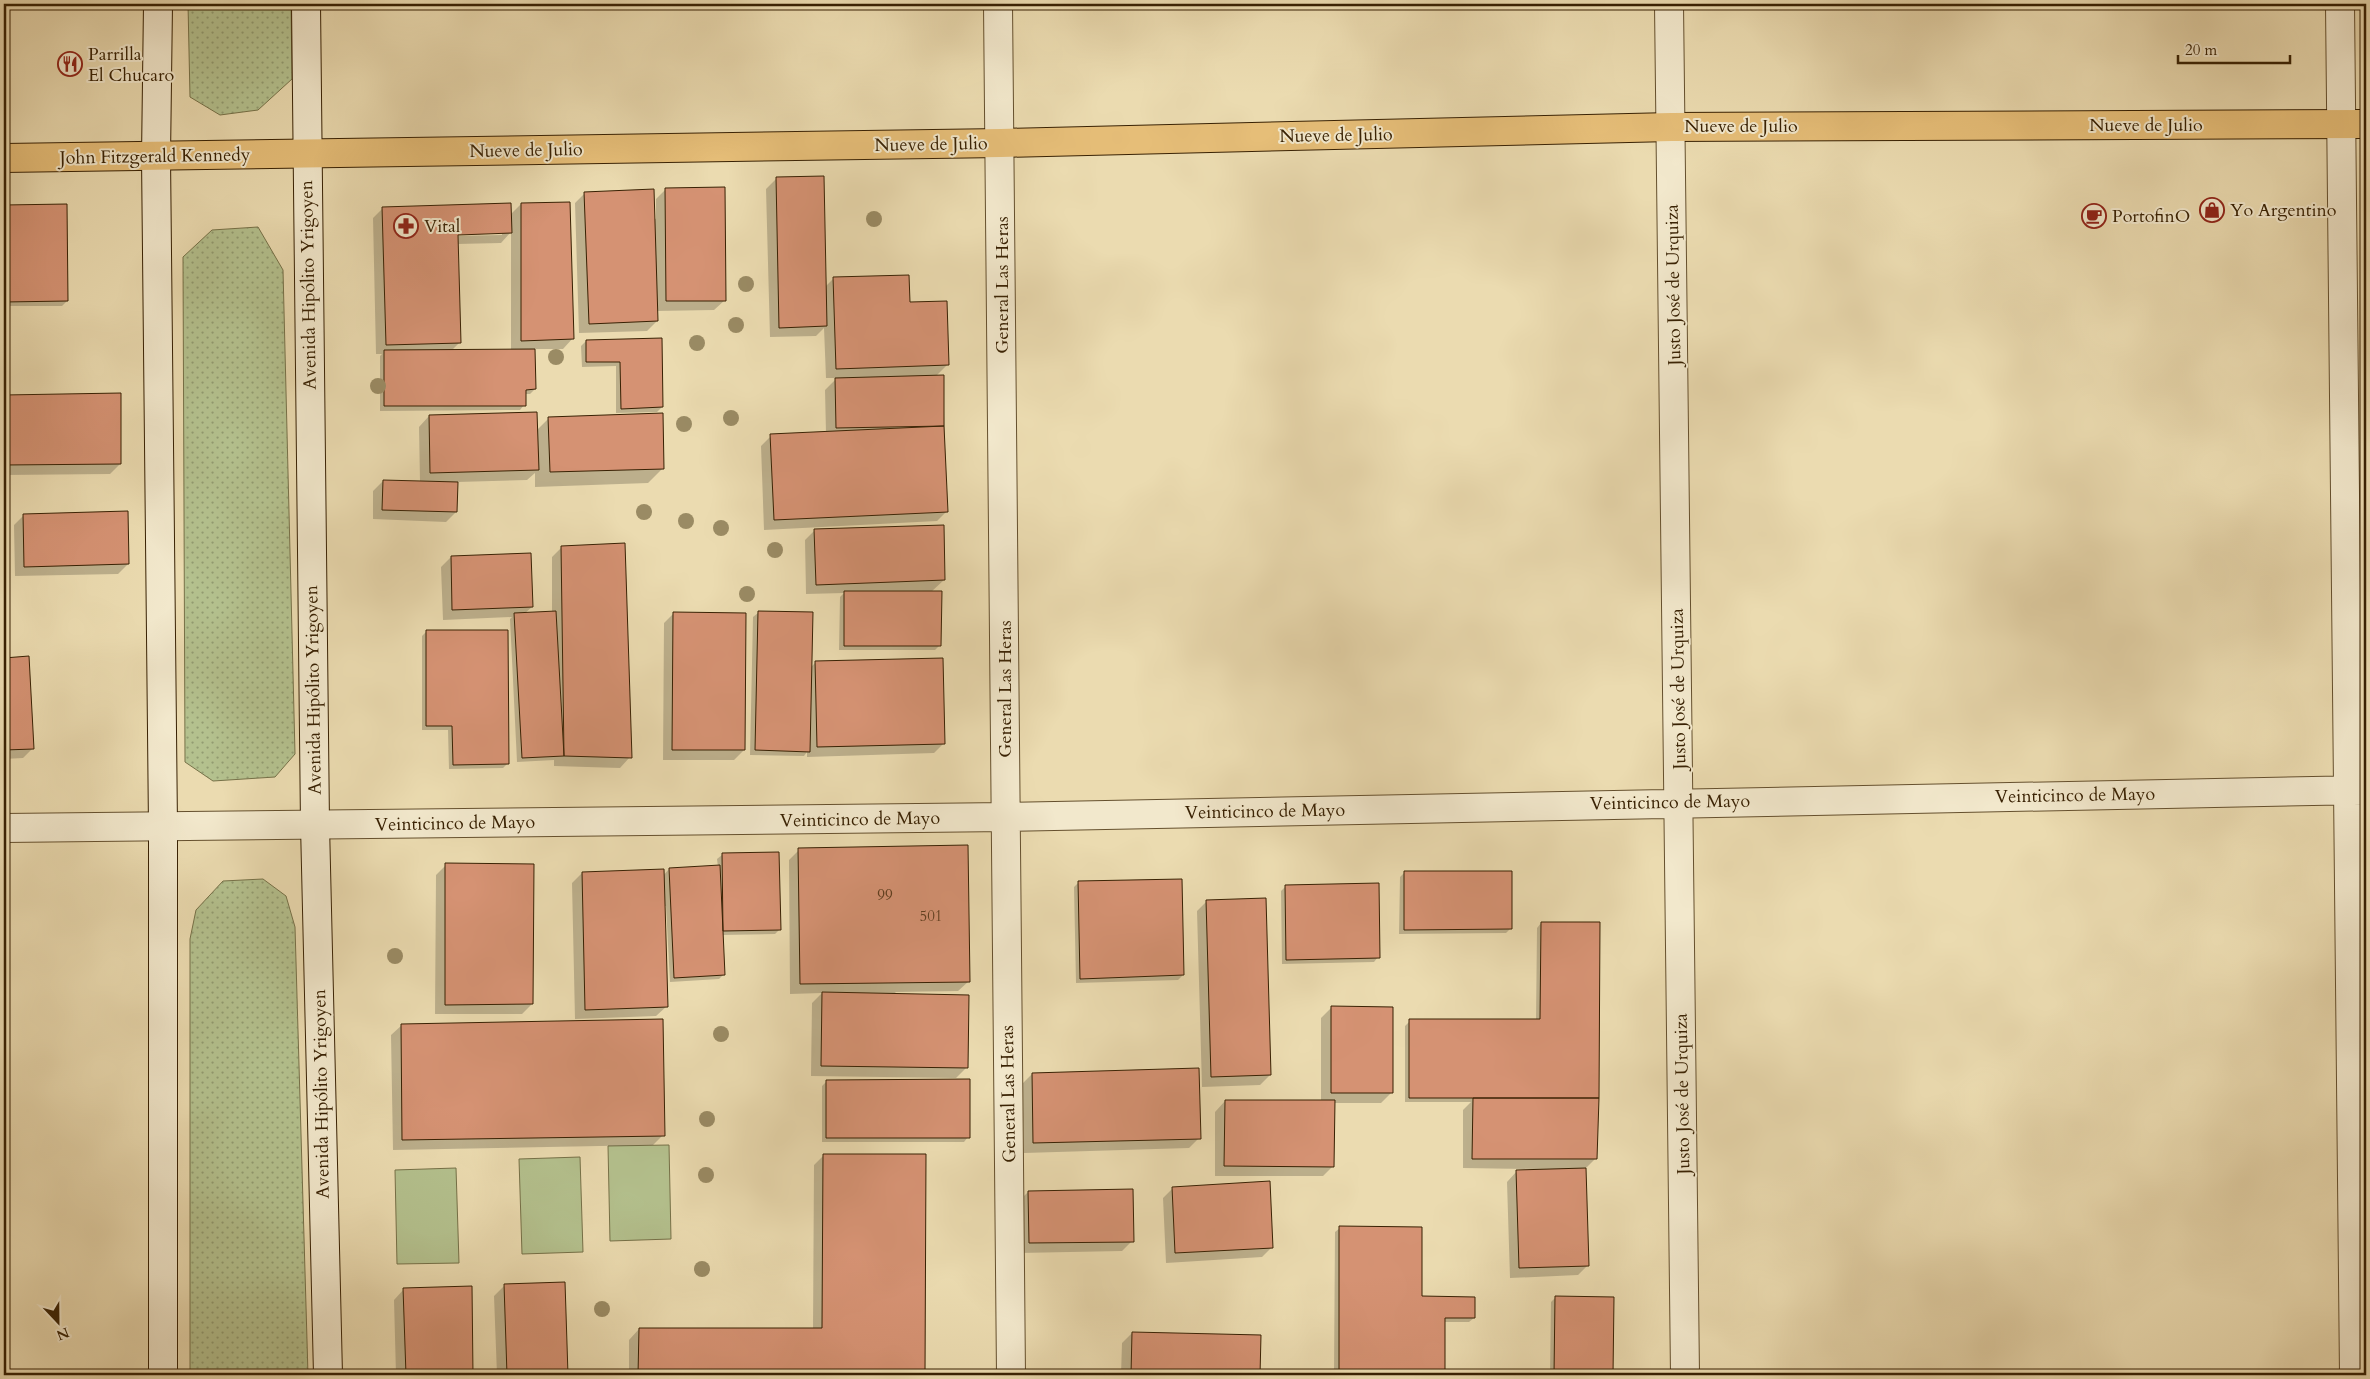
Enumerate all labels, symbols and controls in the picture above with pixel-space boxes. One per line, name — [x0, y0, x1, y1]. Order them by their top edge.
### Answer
scale bar — [2178, 32, 2290, 64]
text: 20 m — [2185, 40, 2217, 60]
place label: Parrilla El Chucaro — [88, 42, 175, 88]
restaurant icon: Parrilla El Chucaro — [57, 51, 83, 77]
street label: Nueve de Julio — [2089, 113, 2203, 138]
street label: Nueve de Julio — [1684, 114, 1798, 139]
street label: Nueve de Julio — [1279, 122, 1393, 149]
street label: Nueve de Julio — [874, 131, 988, 158]
street label: Nueve de Julio — [469, 137, 583, 164]
street label: John Fitzgerald Kennedy — [56, 142, 251, 171]
street label: Avenida Hipólito Yrigoyen — [294, 179, 323, 390]
shop icon: Yo Argentino — [2199, 197, 2225, 223]
place label: Yo Argentino — [2230, 198, 2337, 223]
cafe icon: PortofinO — [2081, 203, 2107, 229]
street label: Justo José de Urquiza — [1660, 204, 1687, 369]
place label: PortofinO — [2112, 204, 2190, 229]
pharmacy icon: Vital — [393, 213, 419, 239]
place label: Vital — [424, 214, 461, 239]
street label: General Las Heras — [990, 216, 1015, 354]
street label: Avenida Hipólito Yrigoyen — [299, 584, 328, 795]
street label: Justo José de Urquiza — [1665, 608, 1692, 773]
street label: General Las Heras — [993, 620, 1018, 758]
street label: Veinticinco de Mayo — [1995, 782, 2156, 809]
street label: Veinticinco de Mayo — [1590, 789, 1751, 816]
street label: Veinticinco de Mayo — [1185, 798, 1346, 825]
street label: Veinticinco de Mayo — [780, 806, 941, 833]
street label: Veinticinco de Mayo — [375, 810, 536, 837]
house number: 99 — [877, 885, 893, 905]
house number: 501 — [919, 906, 943, 926]
street label: Avenida Hipólito Yrigoyen — [307, 988, 336, 1199]
street label: Justo José de Urquiza — [1669, 1013, 1696, 1178]
street label: General Las Heras — [995, 1025, 1022, 1163]
north arrow — [32, 1296, 82, 1346]
text: N — [53, 1323, 72, 1345]

